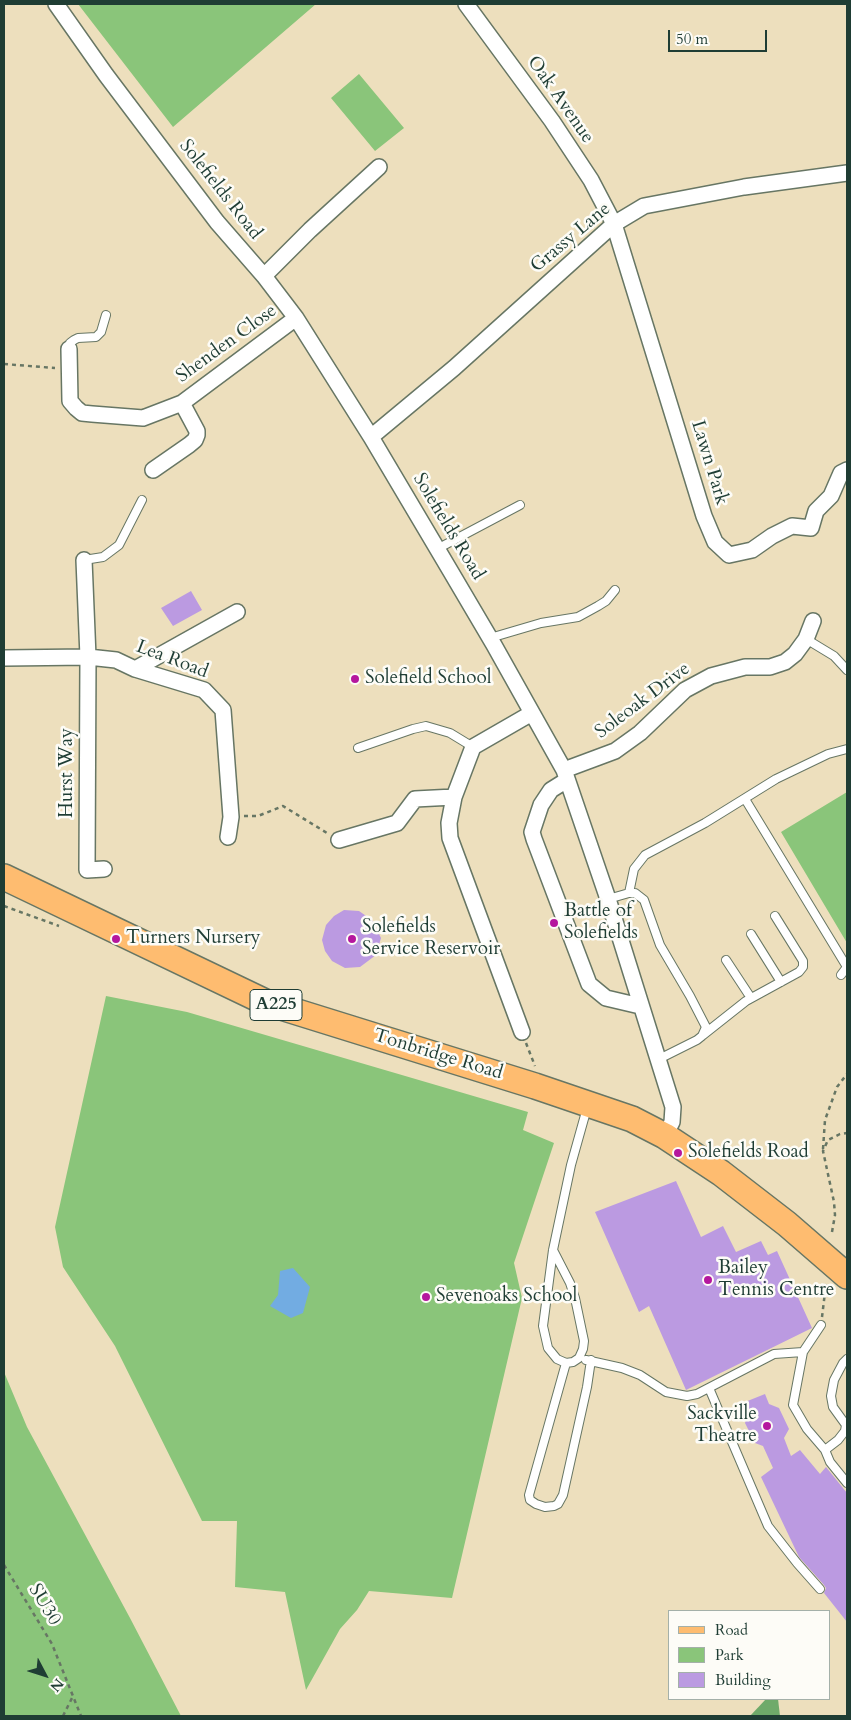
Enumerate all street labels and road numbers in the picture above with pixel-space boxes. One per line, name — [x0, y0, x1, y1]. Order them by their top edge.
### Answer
street label: Oak Avenue — [522, 52, 598, 148]
street label: Solefields Road — [174, 135, 266, 245]
street label: Grassy Lane — [526, 198, 616, 278]
street label: Shenden Close — [172, 300, 282, 388]
street label: Lawn Park — [685, 418, 733, 508]
street label: Solefields Road — [407, 469, 489, 585]
street label: Lea Road — [133, 636, 211, 684]
street label: Soleoak Drive — [591, 658, 695, 744]
street label: Hurst Way — [57, 728, 79, 818]
road number: A225 — [250, 990, 302, 1020]
street label: Tonbridge Road — [371, 1025, 505, 1085]
street label: SU30 — [23, 1580, 65, 1630]

